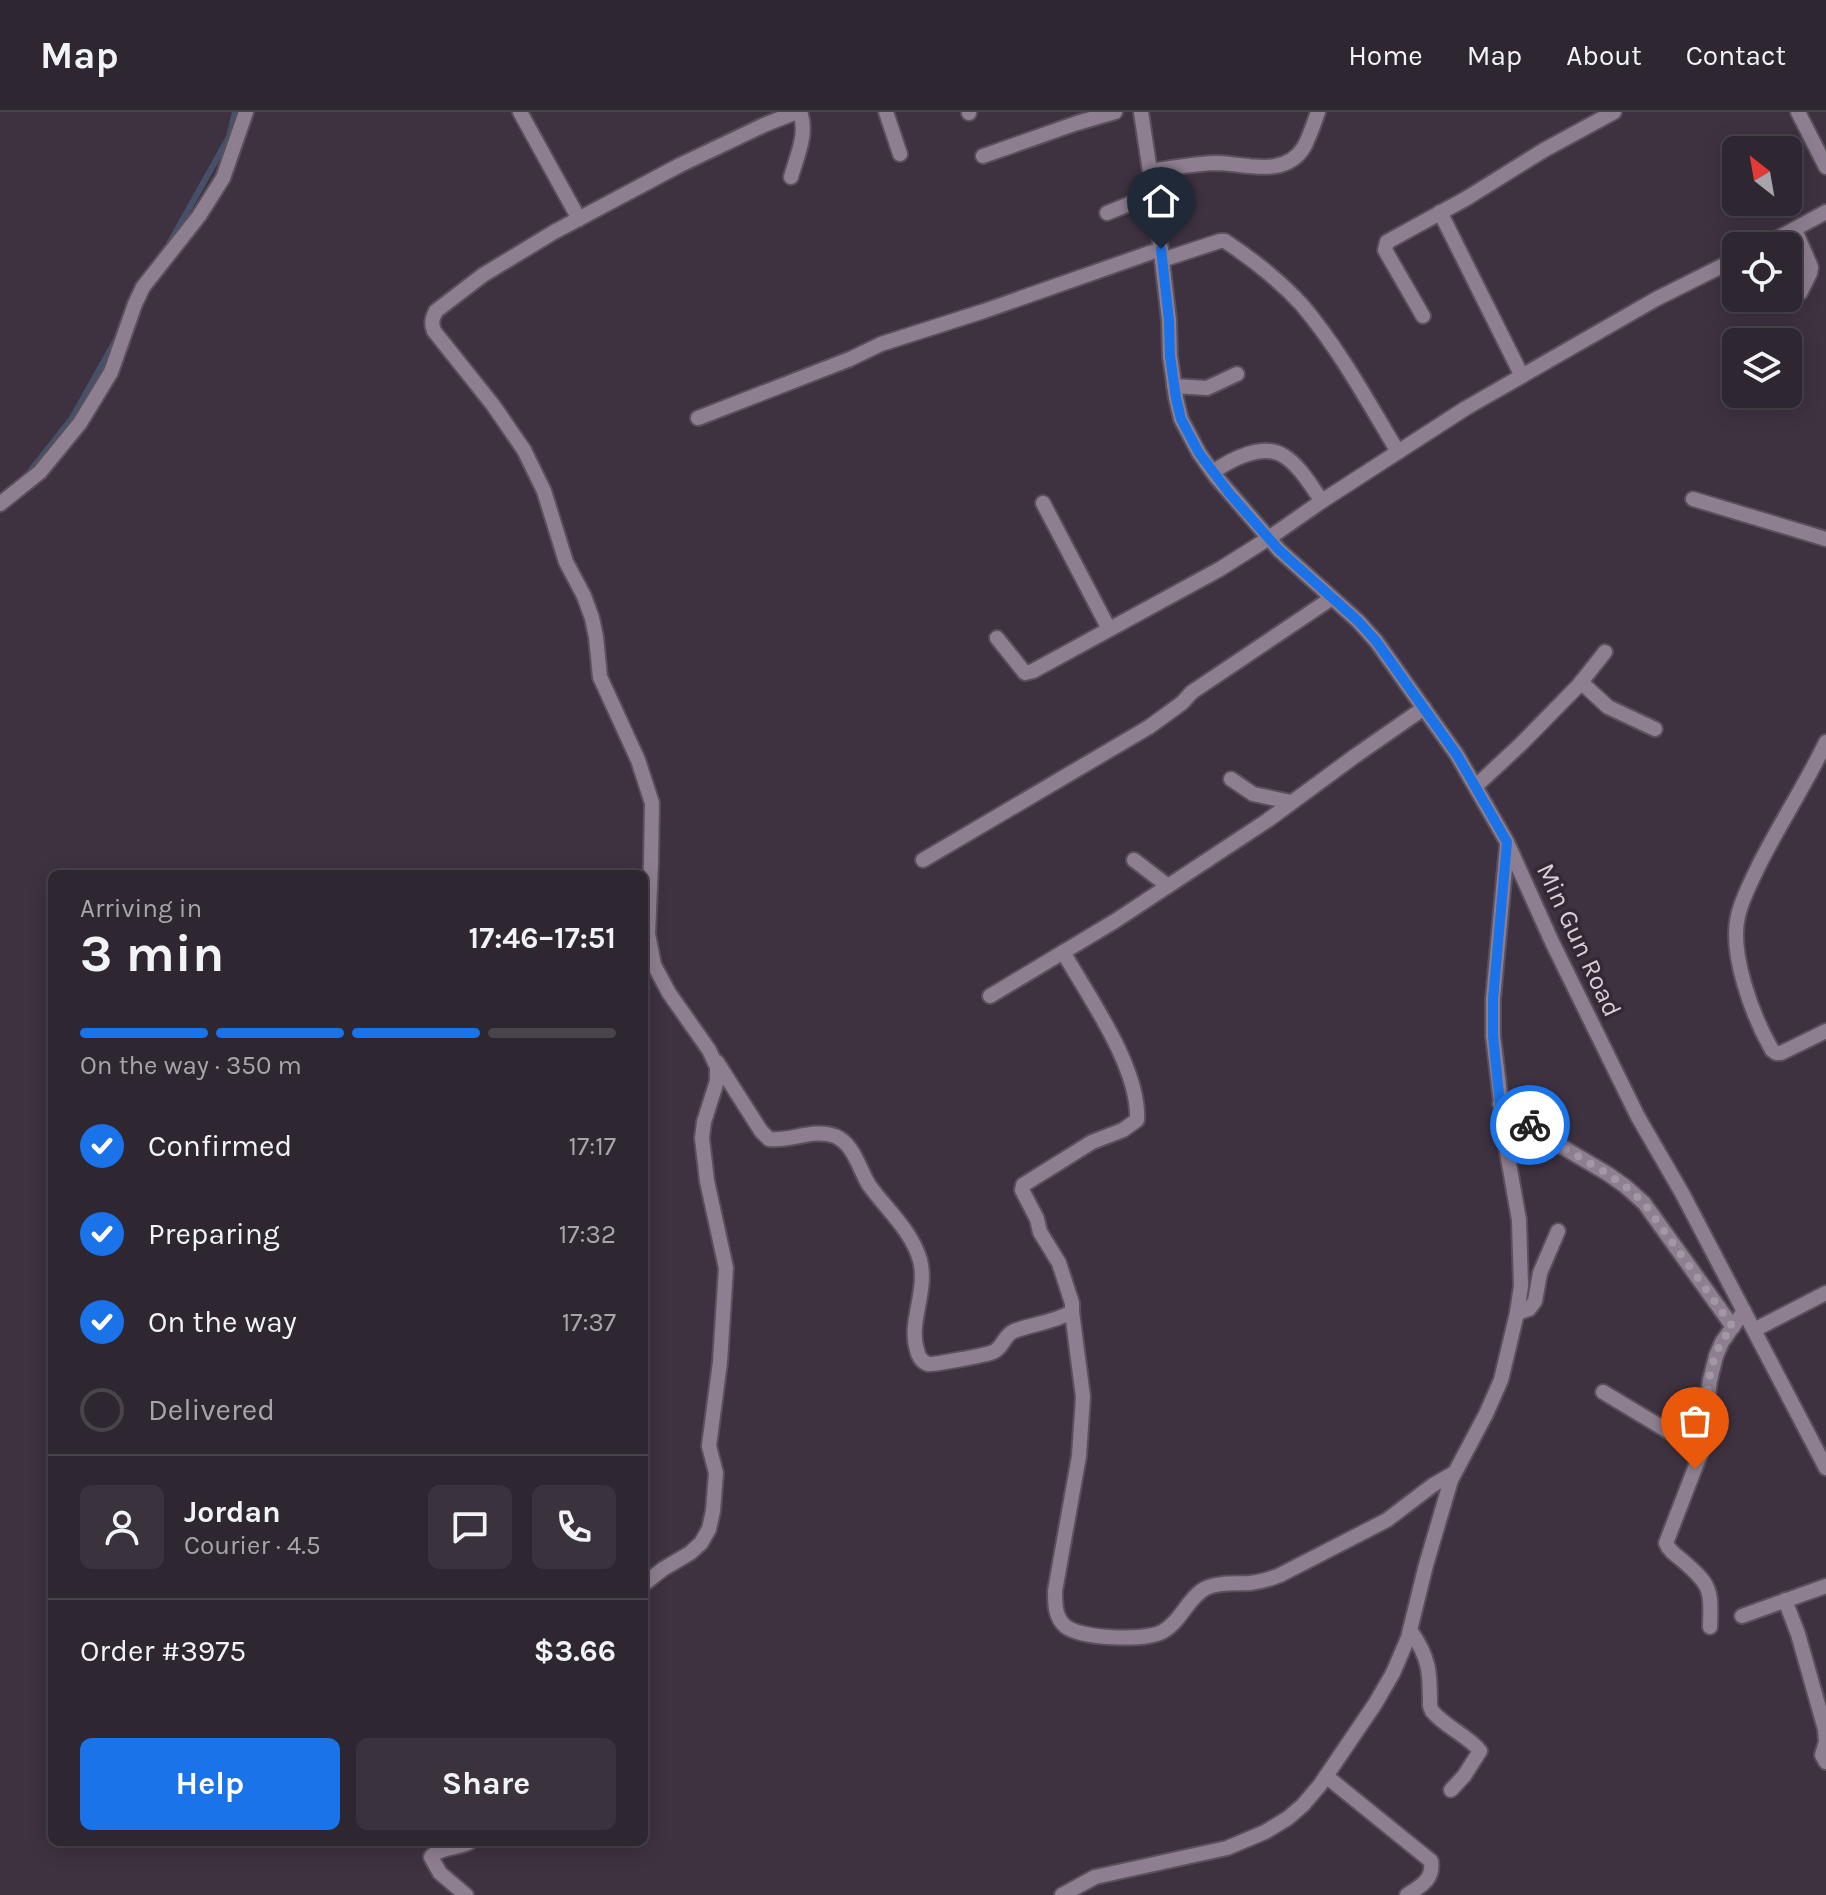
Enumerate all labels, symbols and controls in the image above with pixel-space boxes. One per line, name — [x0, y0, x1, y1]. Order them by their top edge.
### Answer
text: Map — [40, 33, 119, 78]
text: Home — [1348, 39, 1423, 72]
text: Map — [1467, 39, 1522, 72]
text: About — [1566, 39, 1642, 72]
text: Contact — [1686, 39, 1786, 72]
north arrow — [1722, 136, 1802, 216]
map controls — [1722, 136, 1802, 408]
pin — [1127, 167, 1195, 249]
icon: home — [1139, 179, 1183, 223]
button: locate — [1722, 232, 1802, 312]
button: layers — [1722, 328, 1802, 408]
street label: Min Gun Road — [1530, 858, 1628, 1022]
text: Arriving in — [80, 893, 202, 924]
text: 17:46–17:51 — [469, 920, 616, 956]
text: 3 min — [80, 923, 224, 984]
text: On the way · 350 m — [80, 1050, 302, 1081]
courier — [1490, 1085, 1570, 1165]
icon: bike — [1508, 1103, 1552, 1147]
icon: check — [80, 1124, 124, 1168]
text: Confirmed — [148, 1128, 292, 1164]
text: 17:17 — [568, 1131, 616, 1162]
icon: check — [80, 1212, 124, 1256]
text: Preparing — [148, 1216, 280, 1252]
text: 17:32 — [559, 1219, 616, 1250]
icon: check — [80, 1300, 124, 1344]
text: On the way — [148, 1304, 297, 1340]
text: 17:37 — [562, 1307, 616, 1338]
pin — [1661, 1387, 1729, 1469]
text: Delivered — [148, 1392, 275, 1428]
icon: bag — [1673, 1399, 1717, 1443]
button: person — [80, 1485, 164, 1569]
button: chat — [428, 1485, 512, 1569]
button: phone — [532, 1485, 616, 1569]
text: Jordan — [184, 1494, 281, 1530]
text: Courier · 4.5 — [184, 1530, 321, 1561]
text: Order #3975 — [80, 1633, 246, 1669]
text: $3.66 — [534, 1633, 616, 1669]
button: Help — [80, 1738, 340, 1830]
button: Share — [356, 1738, 616, 1830]

